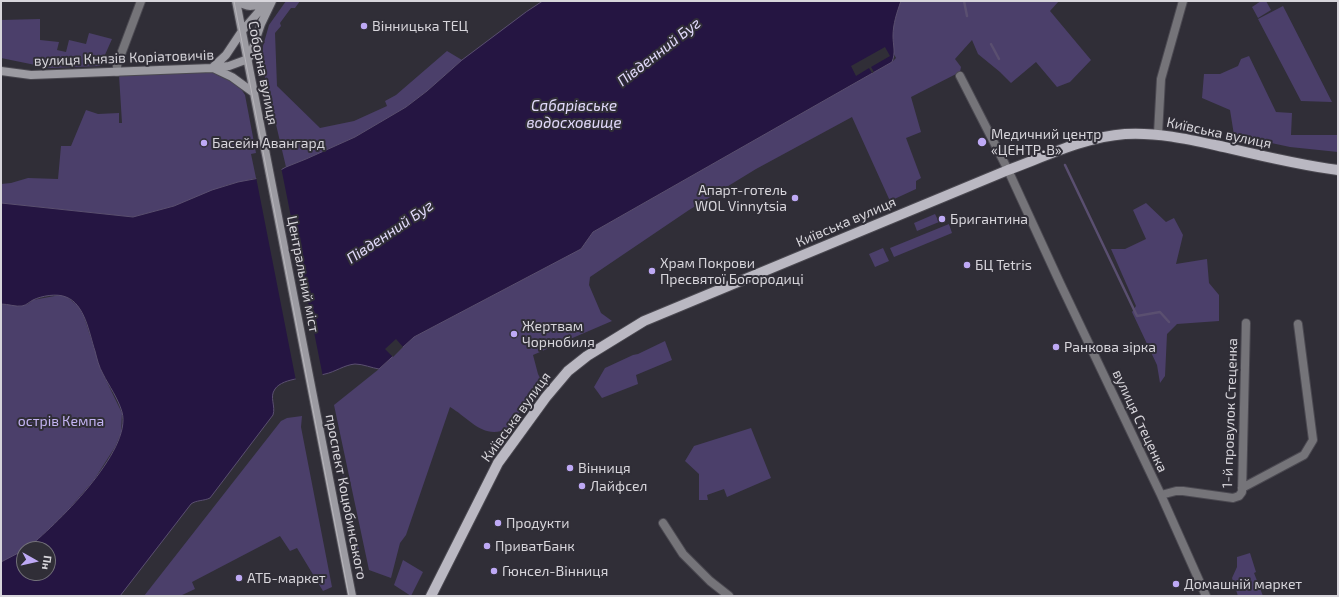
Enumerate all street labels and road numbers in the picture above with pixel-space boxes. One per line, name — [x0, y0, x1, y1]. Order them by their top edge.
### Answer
street label: Соборна вулиця — [245, 20, 281, 126]
street label: вулиця Князів Коріатовичів — [34, 46, 214, 70]
street label: Київська вулиця — [1165, 114, 1273, 152]
street label: Київська вулиця — [793, 193, 899, 251]
street label: Центральний міст — [283, 214, 323, 334]
street label: 1-й провулок Стеценка — [1219, 338, 1241, 488]
street label: вулиця Стеценка — [1109, 367, 1171, 475]
street label: Київська вулиця — [478, 369, 554, 465]
street label: проспект Коцюбинського — [322, 413, 370, 581]

